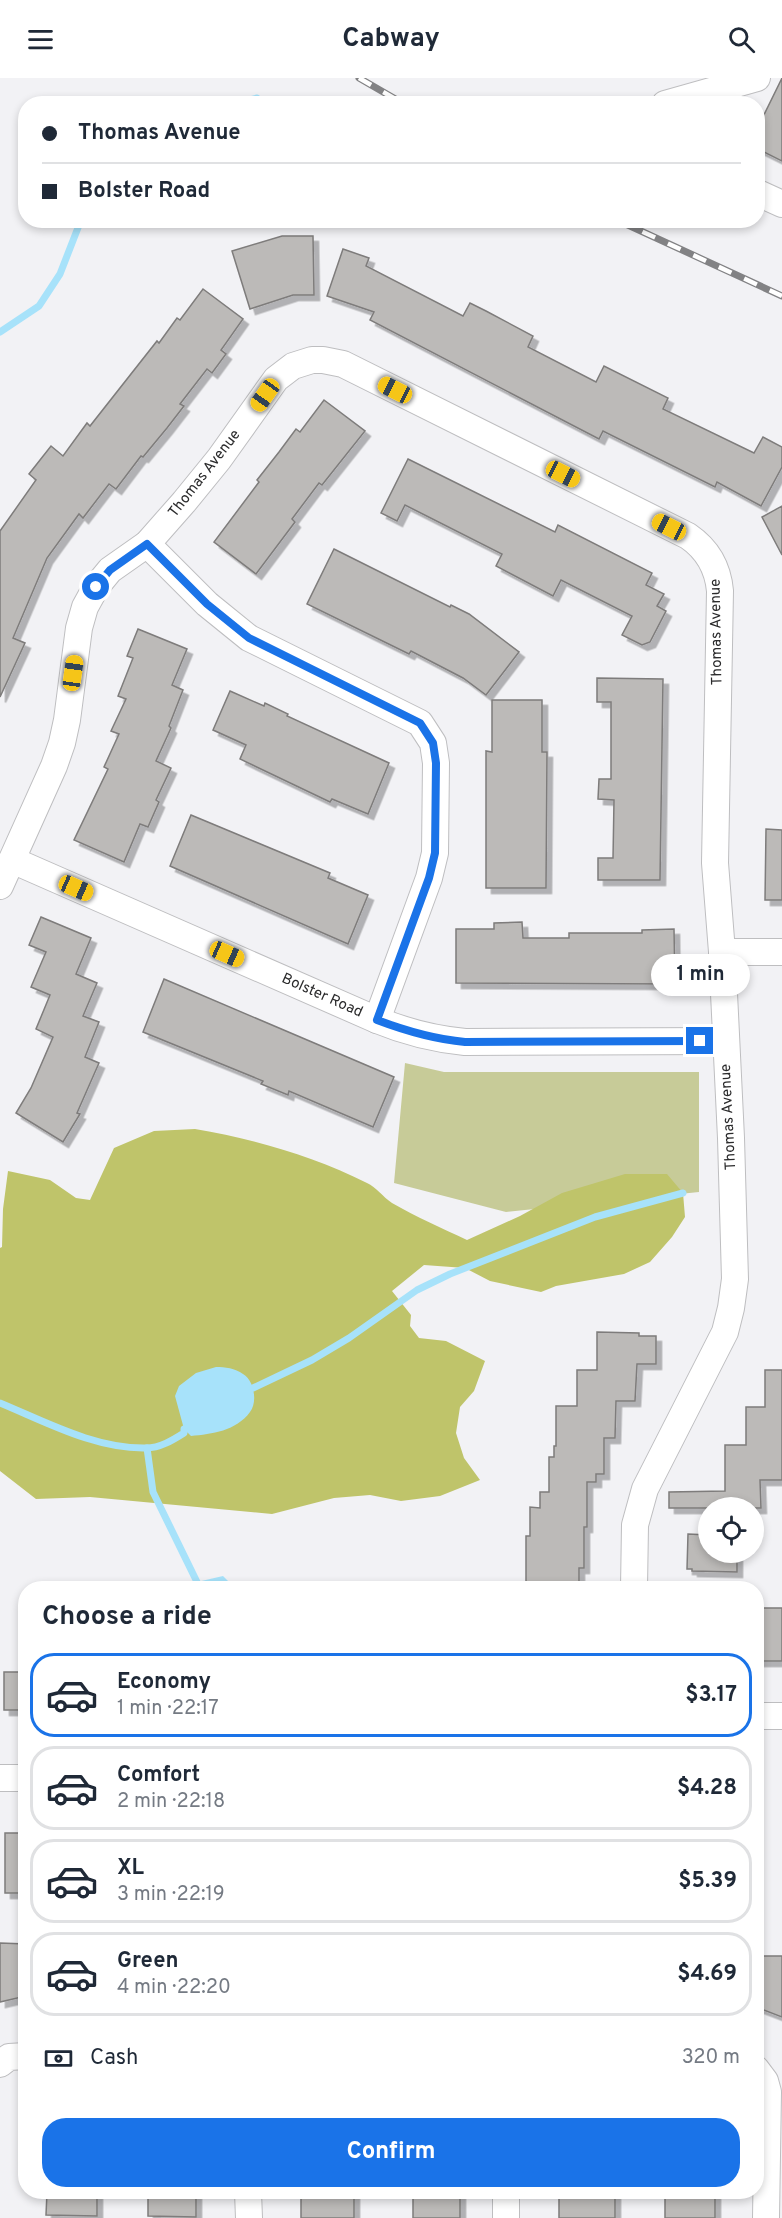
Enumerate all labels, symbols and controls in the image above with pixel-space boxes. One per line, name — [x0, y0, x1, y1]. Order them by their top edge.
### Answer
text: Cabway — [342, 22, 440, 56]
icon: menu — [24, 23, 57, 56]
icon: search — [725, 23, 758, 56]
text: Thomas Avenue — [78, 120, 241, 147]
text: Bolster Road — [78, 178, 210, 205]
car — [375, 374, 415, 406]
car — [247, 375, 283, 415]
street label: Thomas Avenue — [165, 426, 245, 522]
car — [543, 458, 583, 490]
car — [649, 511, 689, 543]
route start — [82, 573, 109, 600]
street label: Thomas Avenue — [707, 579, 727, 685]
car — [62, 654, 84, 692]
car — [56, 872, 96, 904]
car — [207, 938, 247, 970]
callout: 1 min — [650, 954, 750, 996]
text: 1 min — [676, 962, 725, 988]
street label: Bolster Road — [278, 970, 366, 1022]
route end — [686, 1027, 713, 1054]
street label: Thomas Avenue — [717, 1063, 741, 1171]
map controls — [698, 1497, 764, 1563]
button: locate — [698, 1497, 764, 1563]
text: Choose a ride — [42, 1600, 212, 1634]
icon: car — [45, 1668, 99, 1722]
text: Economy — [117, 1669, 211, 1696]
text: $3.17 — [685, 1682, 737, 1709]
text: 1 min · 22:17 — [117, 1696, 219, 1722]
icon: car — [45, 1761, 99, 1815]
text: Comfort — [117, 1762, 200, 1789]
text: $4.28 — [677, 1775, 737, 1802]
text: 2 min · 22:18 — [117, 1789, 225, 1815]
icon: car — [45, 1854, 99, 1908]
text: XL — [117, 1855, 144, 1882]
text: $5.39 — [678, 1868, 737, 1895]
text: 3 min · 22:19 — [117, 1882, 225, 1908]
icon: car — [45, 1947, 99, 2001]
text: Green — [117, 1948, 179, 1975]
text: $4.69 — [677, 1961, 737, 1988]
text: 4 min · 22:20 — [117, 1975, 231, 2001]
icon: cash — [42, 2042, 75, 2075]
text: Cash — [90, 2045, 139, 2072]
text: 320 m — [682, 2045, 740, 2071]
button: Confirm — [42, 2118, 740, 2187]

